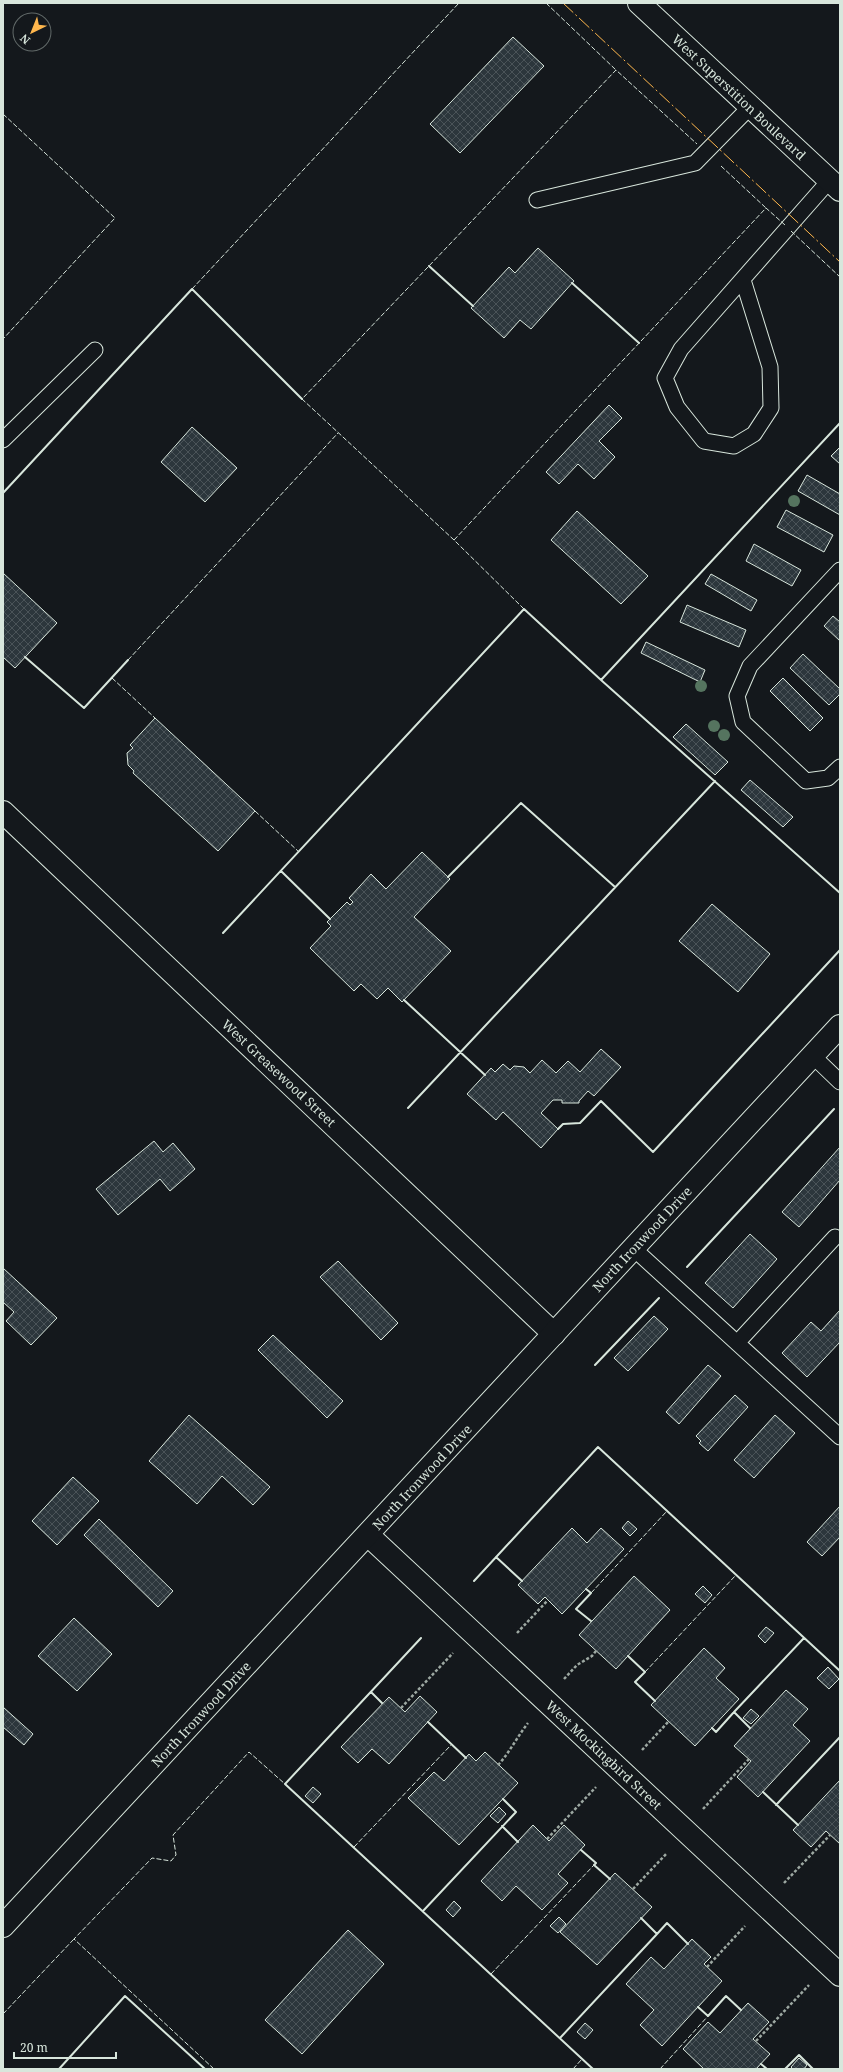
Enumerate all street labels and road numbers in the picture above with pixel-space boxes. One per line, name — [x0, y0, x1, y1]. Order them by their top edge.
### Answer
street label: West Superstition Boulevard — [668, 30, 810, 164]
street label: West Greasewood Street — [218, 1015, 340, 1131]
street label: North Ironwood Drive — [588, 1182, 696, 1296]
street label: North Ironwood Drive — [368, 1420, 476, 1534]
street label: North Ironwood Drive — [147, 1657, 255, 1771]
street label: West Mockingbird Street — [542, 1696, 666, 1814]

